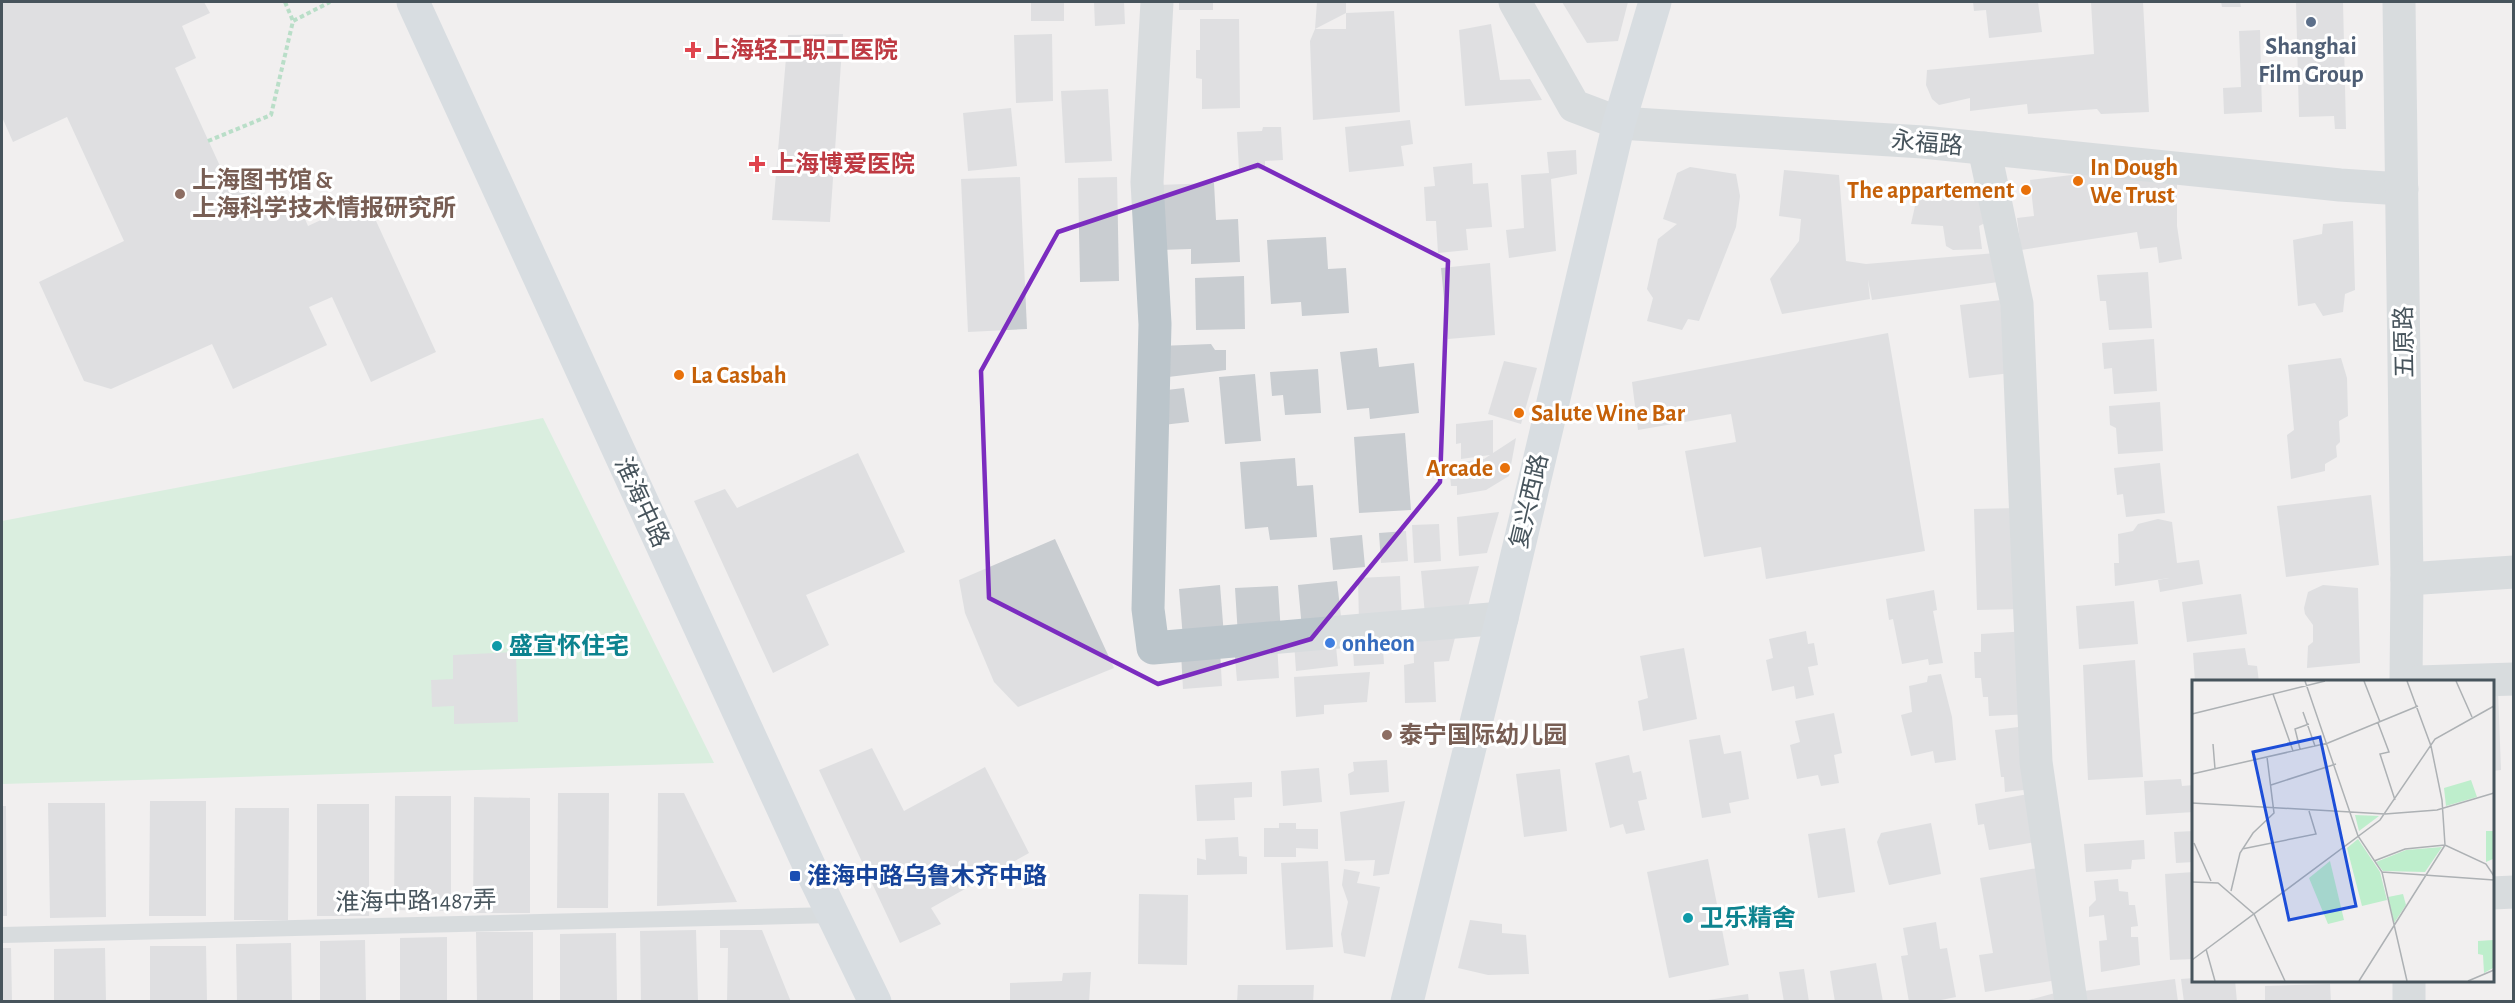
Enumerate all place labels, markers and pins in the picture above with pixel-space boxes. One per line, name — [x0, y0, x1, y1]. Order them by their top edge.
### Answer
marker: Shanghai Film Group — [2304, 15, 2318, 29]
place label: Shanghai Film Group — [2258, 35, 2364, 87]
place label: 上海轻工职工医院 — [706, 37, 898, 63]
marker: 上海轻工职工医院 — [684, 41, 702, 59]
place label: 上海博爱医院 — [771, 151, 915, 177]
marker: 上海博爱医院 — [748, 155, 766, 173]
place label: In Dough We Trust — [2090, 156, 2178, 208]
place label: 上海图书馆 & 上海科学技术情报研究所 — [192, 167, 456, 221]
marker: In Dough We Trust — [2071, 174, 2085, 188]
place label: The appartement — [1847, 179, 2014, 203]
marker: The appartement — [2019, 183, 2033, 197]
marker: 上海图书馆 & 上海科学技术情报研究所 — [173, 187, 187, 201]
place label: La Casbah — [691, 364, 787, 388]
marker: La Casbah — [672, 368, 686, 382]
place label: Salute Wine Bar — [1531, 402, 1686, 426]
marker: Salute Wine Bar — [1512, 406, 1526, 420]
place label: Arcade — [1426, 457, 1493, 481]
marker: Arcade — [1498, 461, 1512, 475]
place label: onheon — [1342, 632, 1415, 656]
place label: 盛宣怀住宅 — [509, 633, 629, 659]
marker: onheon — [1323, 636, 1337, 650]
marker: 盛宣怀住宅 — [490, 639, 504, 653]
place label: 泰宁国际幼儿园 — [1399, 722, 1567, 748]
marker: 泰宁国际幼儿园 — [1380, 728, 1394, 742]
place label: 淮海中路乌鲁木齐中路 — [807, 863, 1047, 889]
marker: 淮海中路乌鲁木齐中路 — [788, 869, 802, 883]
place label: 卫乐精舍 — [1700, 905, 1796, 931]
marker: 卫乐精舍 — [1681, 911, 1695, 925]

